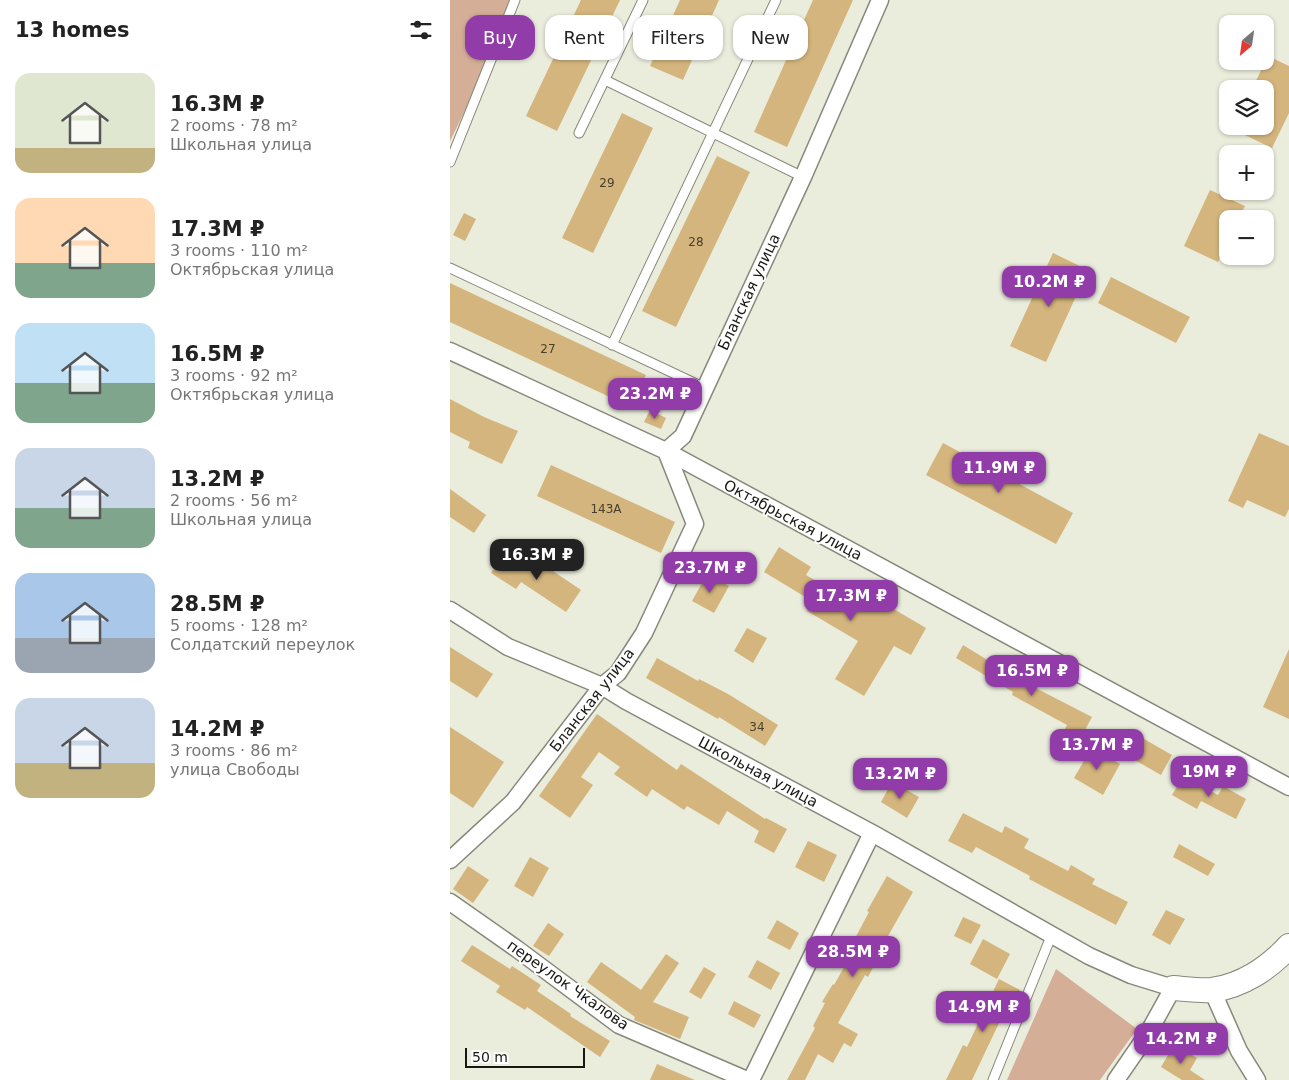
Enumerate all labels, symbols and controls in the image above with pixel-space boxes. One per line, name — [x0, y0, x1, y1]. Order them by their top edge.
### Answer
chip: Buy — [465, 15, 535, 60]
chip: Rent — [545, 15, 623, 60]
chip: Filters — [633, 15, 723, 60]
chip: New — [733, 15, 808, 60]
north arrow — [1219, 15, 1274, 70]
map controls — [1219, 15, 1274, 265]
icon: filters — [407, 16, 435, 44]
text: 13 homes — [15, 18, 130, 42]
button: layers — [1219, 80, 1274, 135]
text: 16.3M ₽ — [170, 92, 265, 116]
icon: home — [55, 93, 115, 153]
text: 2 rooms · 78 m² — [170, 116, 298, 135]
text: Школьная улица — [170, 135, 312, 154]
button: + — [1219, 145, 1274, 200]
house number: 29 — [599, 176, 615, 190]
button: − — [1219, 210, 1274, 265]
text: 17.3M ₽ — [170, 217, 265, 241]
icon: home — [55, 218, 115, 278]
street label: Бланская улица — [714, 231, 784, 353]
house number: 28 — [688, 235, 704, 249]
text: 3 rooms · 110 m² — [170, 241, 308, 260]
text: Октябрьская улица — [170, 260, 334, 279]
pin: 10.2M ₽ — [1003, 266, 1095, 308]
text: 10.2M ₽ — [1013, 272, 1085, 291]
text: 16.5M ₽ — [170, 342, 265, 366]
house number: 27 — [540, 342, 556, 356]
icon: home — [55, 343, 115, 403]
text: 3 rooms · 92 m² — [170, 366, 298, 385]
pin: 23.2M ₽ — [609, 378, 701, 420]
text: 23.2M ₽ — [619, 384, 691, 403]
text: Октябрьская улица — [170, 385, 334, 404]
pin: 11.9M ₽ — [953, 452, 1045, 494]
text: 11.9M ₽ — [963, 458, 1035, 477]
text: 13.2M ₽ — [170, 467, 265, 491]
icon: home — [55, 468, 115, 528]
street label: Октябрьская улица — [721, 476, 865, 564]
text: 2 rooms · 56 m² — [170, 491, 298, 510]
house number: 143А — [590, 502, 622, 516]
text: Школьная улица — [170, 510, 312, 529]
pin: 16.3M ₽ — [491, 538, 583, 581]
text: 16.3M ₽ — [501, 545, 573, 564]
pin: 23.7M ₽ — [664, 552, 756, 594]
text: 23.7M ₽ — [674, 558, 746, 577]
pin: 17.3M ₽ — [805, 580, 897, 622]
text: 17.3M ₽ — [815, 586, 887, 605]
text: 28.5M ₽ — [170, 592, 265, 616]
icon: home — [55, 593, 115, 653]
text: 5 rooms · 128 m² — [170, 616, 308, 635]
text: Солдатский переулок — [170, 635, 355, 654]
street label: Бланская улица — [546, 645, 638, 755]
pin: 16.5M ₽ — [986, 654, 1078, 697]
text: 16.5M ₽ — [996, 661, 1068, 680]
text: 14.2M ₽ — [170, 717, 265, 741]
icon: home — [55, 718, 115, 778]
house number: 34 — [749, 720, 765, 734]
pin: 13.7M ₽ — [1051, 728, 1143, 771]
street label: Школьная улица — [695, 733, 821, 811]
text: 13.7M ₽ — [1061, 735, 1133, 754]
text: 3 rooms · 86 m² — [170, 741, 298, 760]
pin: 19M ₽ — [1174, 756, 1244, 798]
pin: 13.2M ₽ — [854, 758, 946, 800]
text: улица Свободы — [170, 760, 300, 779]
text: 19M ₽ — [1182, 762, 1236, 781]
text: 13.2M ₽ — [864, 764, 936, 783]
street label: переулок Чкалова — [504, 936, 632, 1034]
pin: 28.5M ₽ — [807, 936, 899, 978]
text: 28.5M ₽ — [817, 942, 889, 961]
pin: 14.9M ₽ — [937, 990, 1029, 1033]
text: 14.9M ₽ — [947, 997, 1019, 1016]
pin: 14.2M ₽ — [1135, 1022, 1227, 1065]
text: 14.2M ₽ — [1145, 1029, 1217, 1048]
scale bar — [465, 1045, 585, 1068]
text: 50 m — [472, 1049, 508, 1065]

